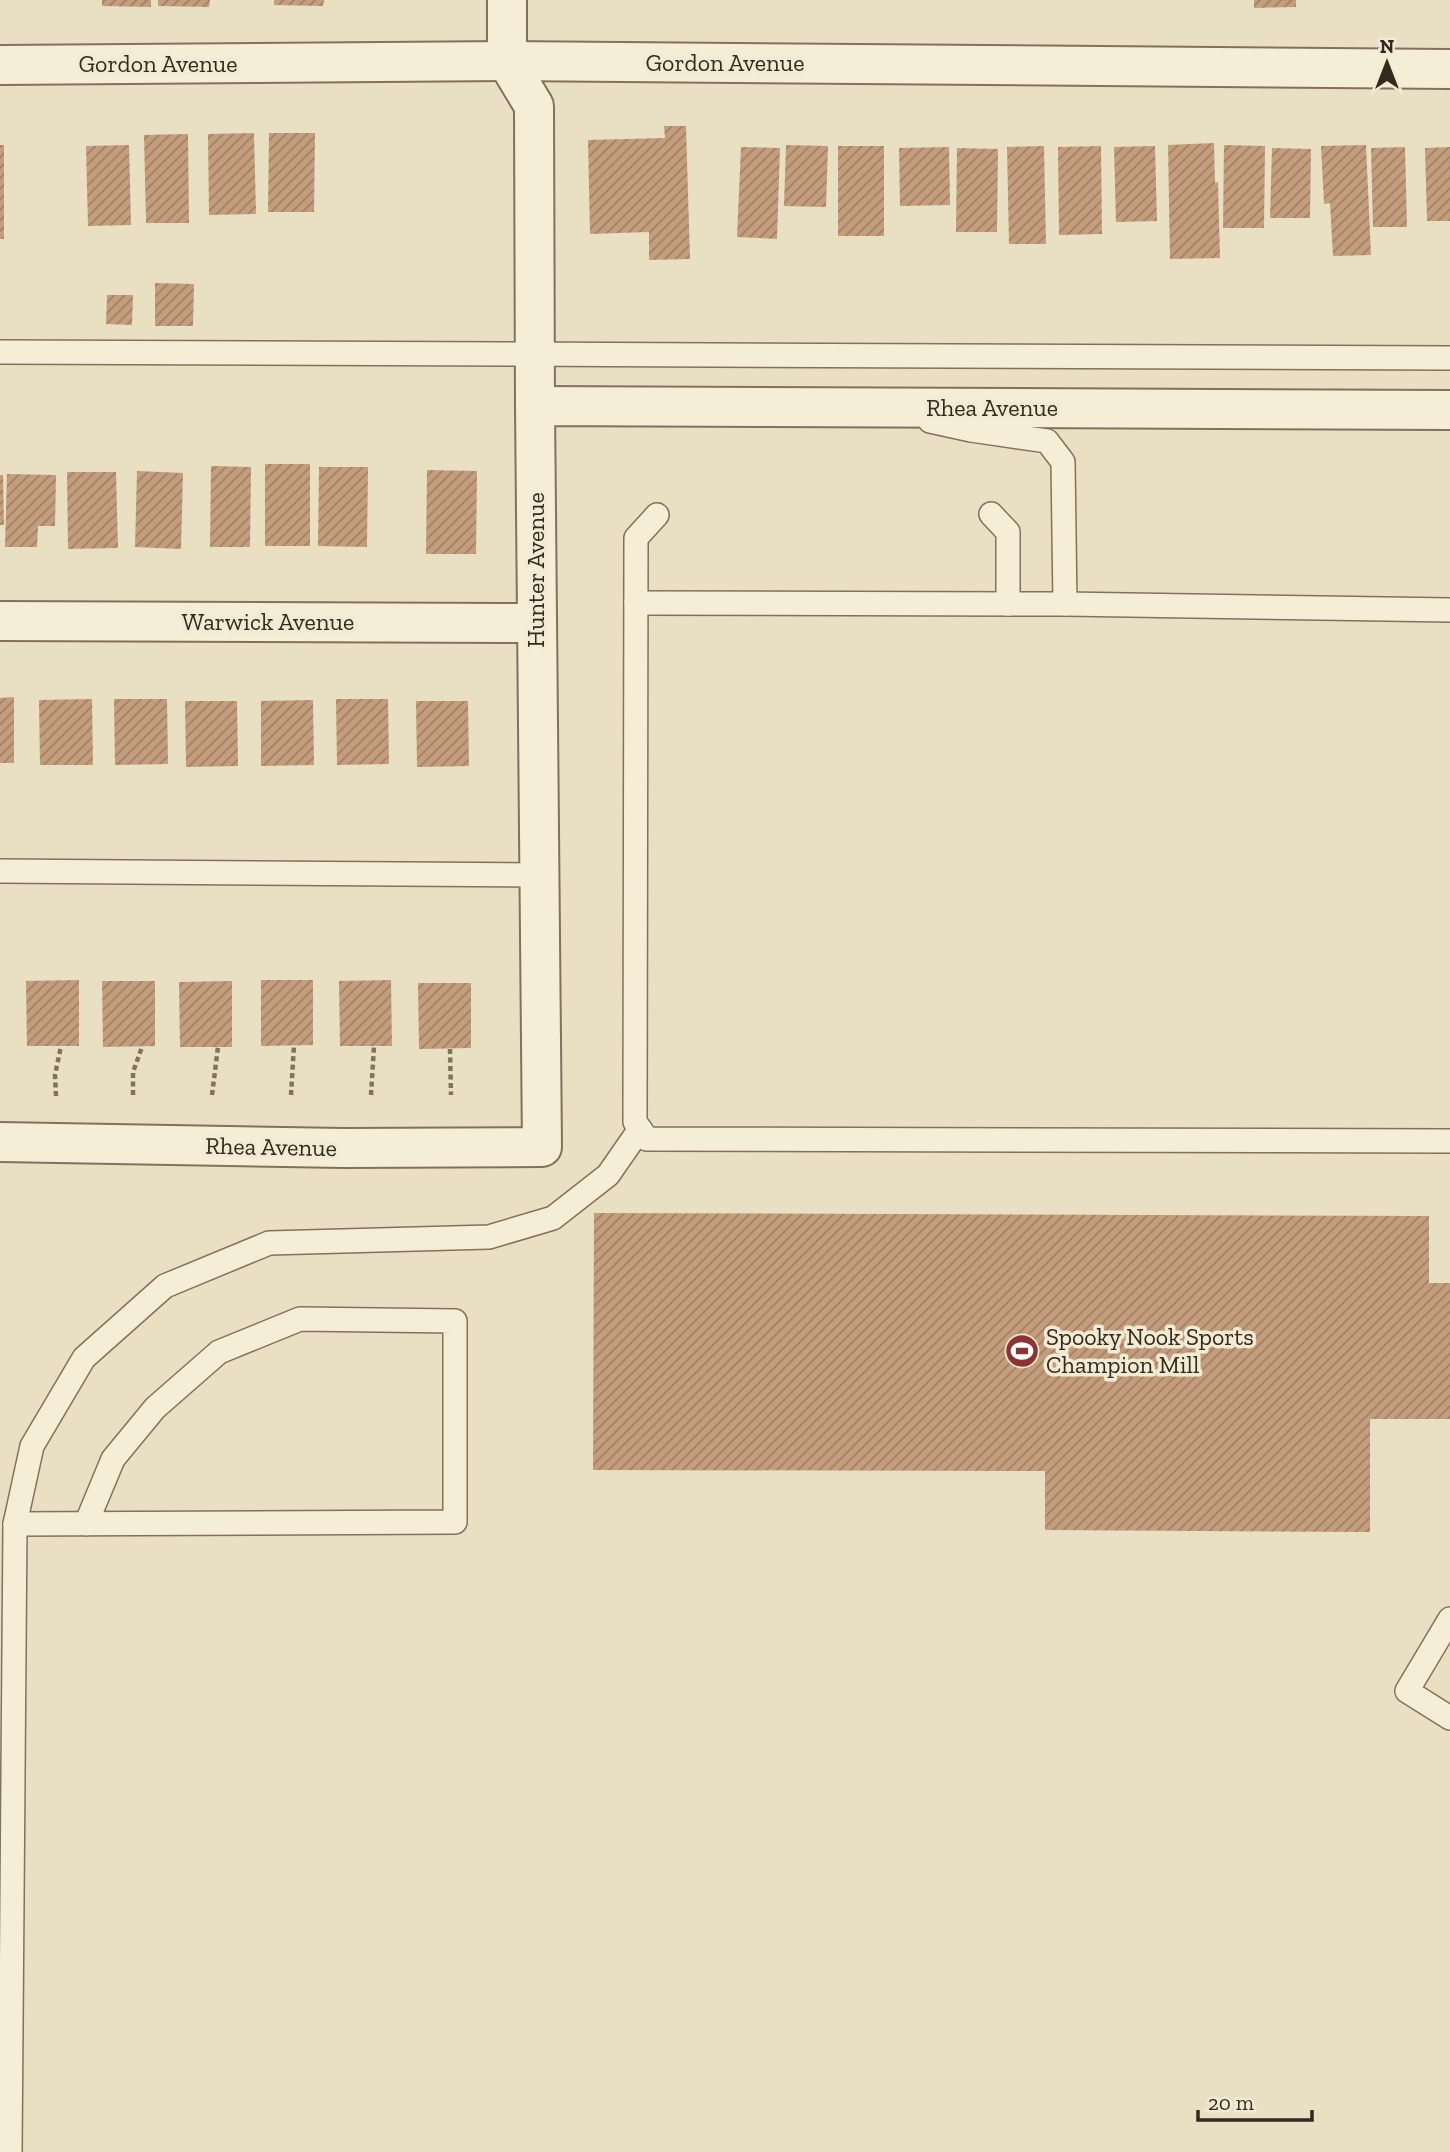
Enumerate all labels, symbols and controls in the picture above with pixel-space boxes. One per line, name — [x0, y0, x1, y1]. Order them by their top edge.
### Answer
north arrow — [1352, 28, 1422, 98]
text: N — [1380, 35, 1394, 58]
street label: Gordon Avenue — [646, 48, 804, 77]
street label: Gordon Avenue — [79, 49, 237, 78]
street label: Rhea Avenue — [926, 393, 1058, 422]
street label: Hunter Avenue — [521, 492, 550, 648]
street label: Warwick Avenue — [182, 607, 354, 636]
street label: Rhea Avenue — [205, 1131, 337, 1162]
place label: Spooky Nook Sports Champion Mill — [1046, 1322, 1254, 1379]
sports icon: Spooky Nook Sports Champion Mill — [1003, 1332, 1041, 1370]
scale bar — [1198, 2078, 1312, 2122]
text: 20 m — [1208, 2090, 1254, 2115]

